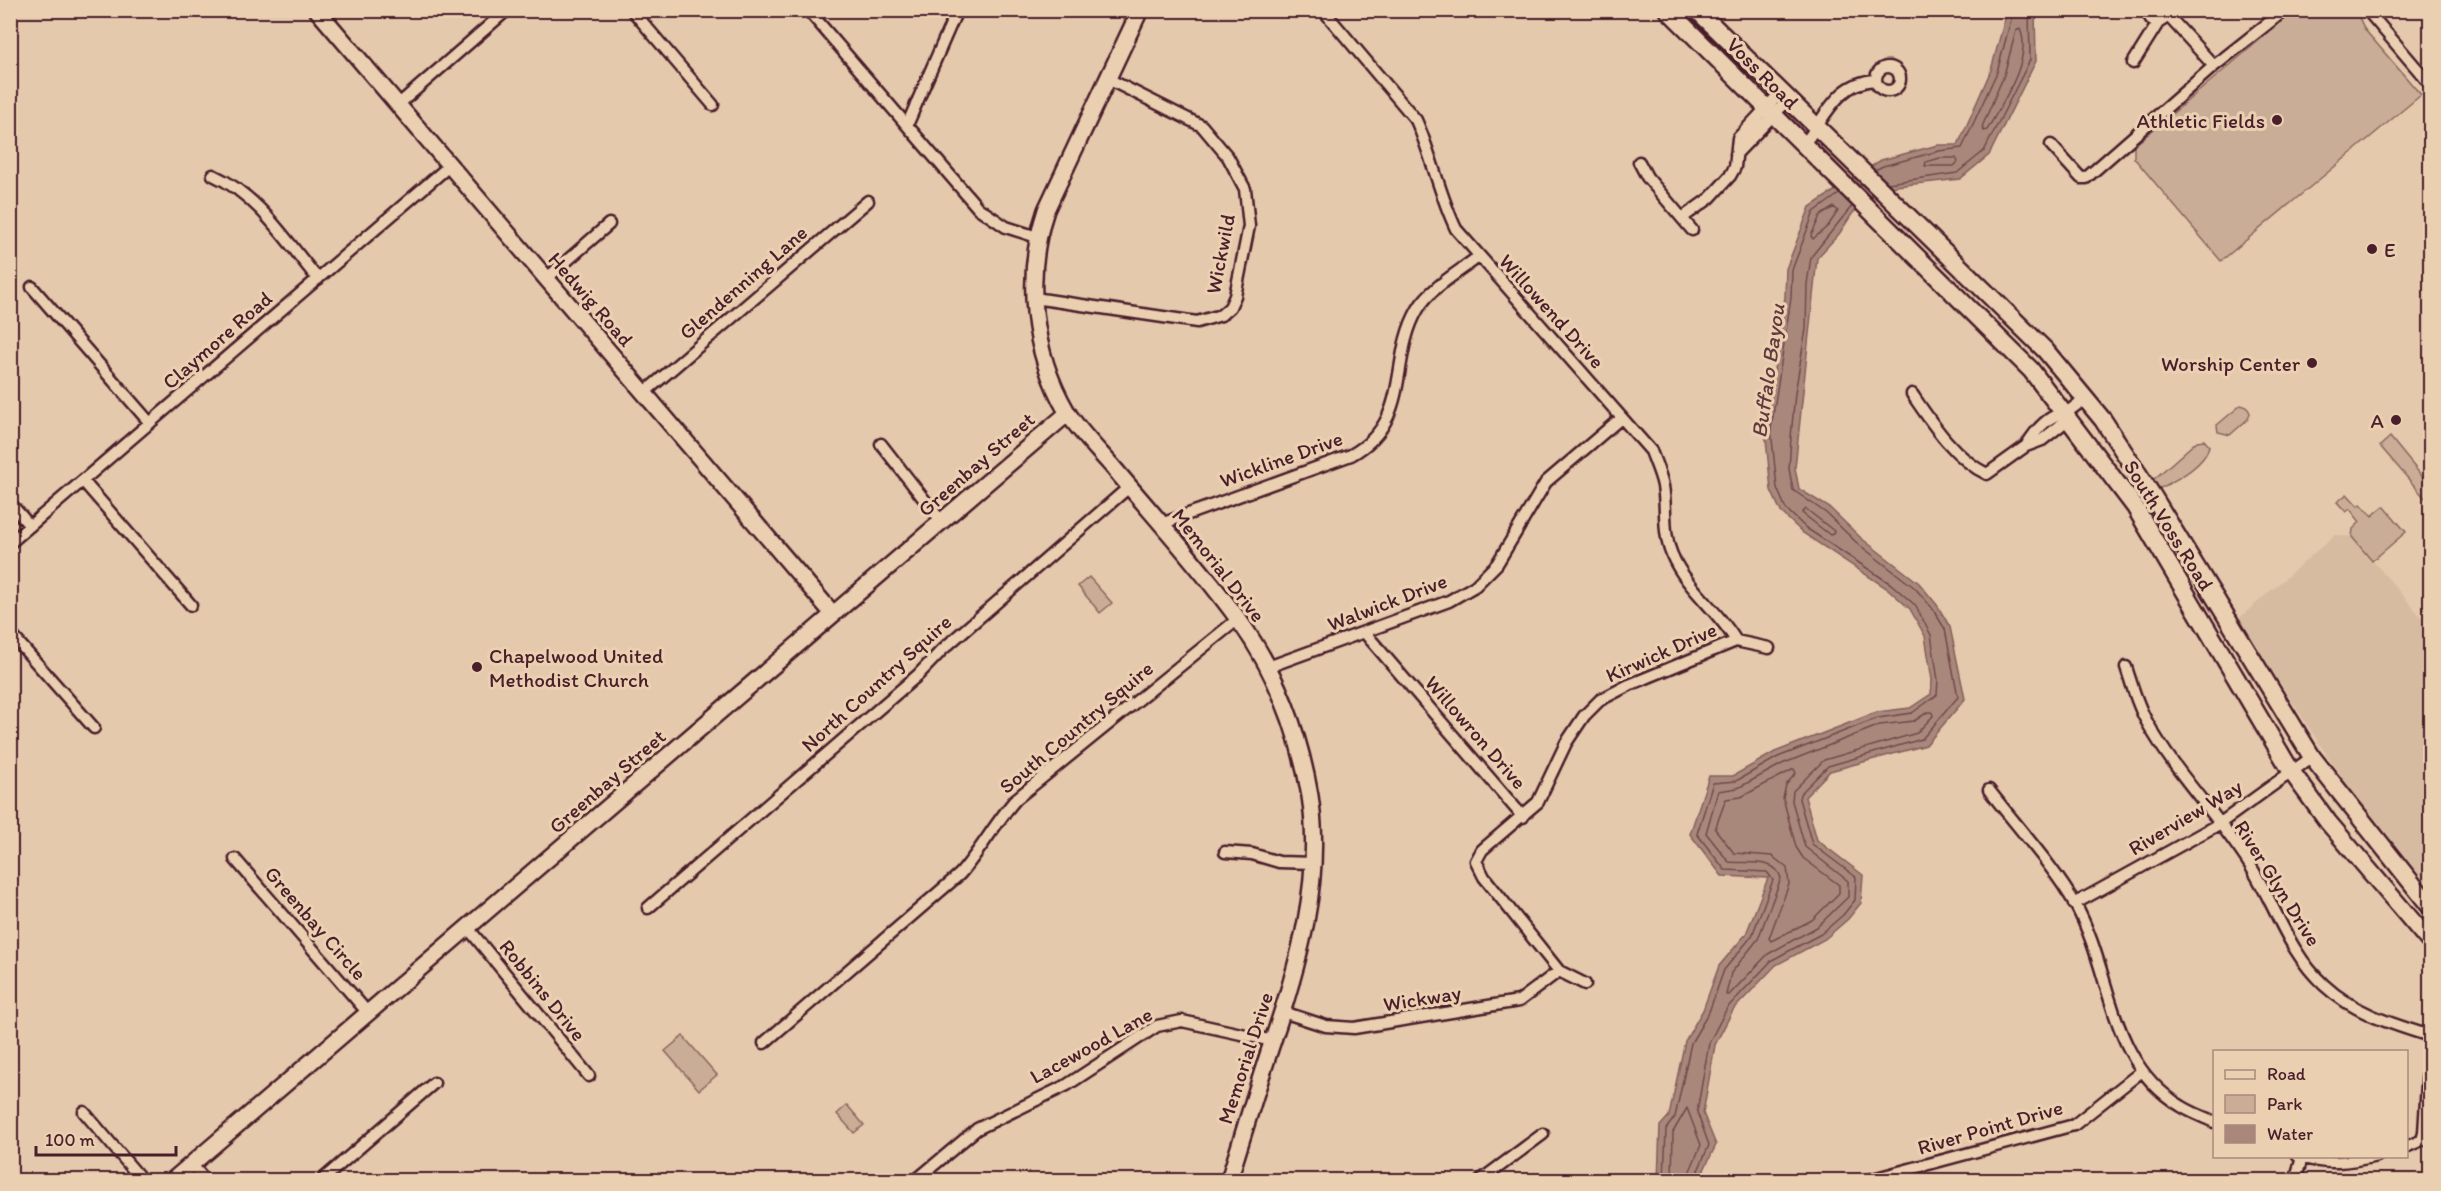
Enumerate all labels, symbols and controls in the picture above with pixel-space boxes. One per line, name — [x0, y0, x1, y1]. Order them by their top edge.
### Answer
street label: Voss Road — [1722, 32, 1805, 115]
place label: Athletic Fields — [2136, 108, 2265, 133]
marker: Athletic Fields — [2270, 113, 2284, 127]
street label: Wickwild — [1200, 212, 1240, 296]
street label: Glendenning Lane — [674, 220, 812, 344]
place label: E — [2384, 237, 2396, 262]
marker: E — [2365, 242, 2379, 256]
street label: Hedwig Road — [543, 247, 639, 352]
street label: Willowend Drive — [1494, 249, 1610, 373]
street label: Claymore Road — [157, 286, 277, 394]
water label: Buffalo Bayou — [1745, 302, 1791, 440]
place label: Worship Center — [2161, 351, 2301, 376]
marker: Worship Center — [2305, 356, 2319, 370]
street label: Greenbay Street — [913, 406, 1040, 521]
place label: A — [2371, 408, 2385, 433]
marker: A — [2389, 413, 2403, 427]
street label: Wickline Drive — [1216, 425, 1346, 493]
street label: South Voss Road — [2119, 455, 2219, 595]
street label: Memorial Drive — [1167, 503, 1271, 627]
street label: Walwick Drive — [1324, 568, 1450, 636]
street label: North Country Squire — [796, 609, 956, 757]
street label: Kirwick Drive — [1601, 616, 1721, 688]
place label: Chapelwood United Methodist Church — [489, 643, 663, 692]
street label: South Country Squire — [994, 655, 1158, 799]
marker: Chapelwood United Methodist Church — [470, 660, 484, 674]
street label: Willowron Drive — [1420, 670, 1532, 794]
street label: Greenbay Street — [544, 723, 671, 838]
street label: Riverview Way — [2124, 773, 2246, 861]
street label: River Glyn Drive — [2229, 815, 2327, 951]
street label: Greenbay Circle — [260, 861, 372, 985]
street label: Robbins Drive — [494, 934, 592, 1046]
street label: Wickway — [1381, 980, 1463, 1016]
street label: Memorial Drive — [1212, 989, 1278, 1127]
street label: Lacewood Lane — [1025, 1001, 1157, 1089]
legend — [2213, 1050, 2408, 1158]
text: Road — [2267, 1063, 2306, 1085]
text: Park — [2267, 1093, 2302, 1115]
street label: River Point Drive — [1914, 1094, 2066, 1160]
scale bar — [36, 1119, 176, 1157]
text: Water — [2267, 1123, 2313, 1145]
text: 100 m — [45, 1129, 95, 1151]

